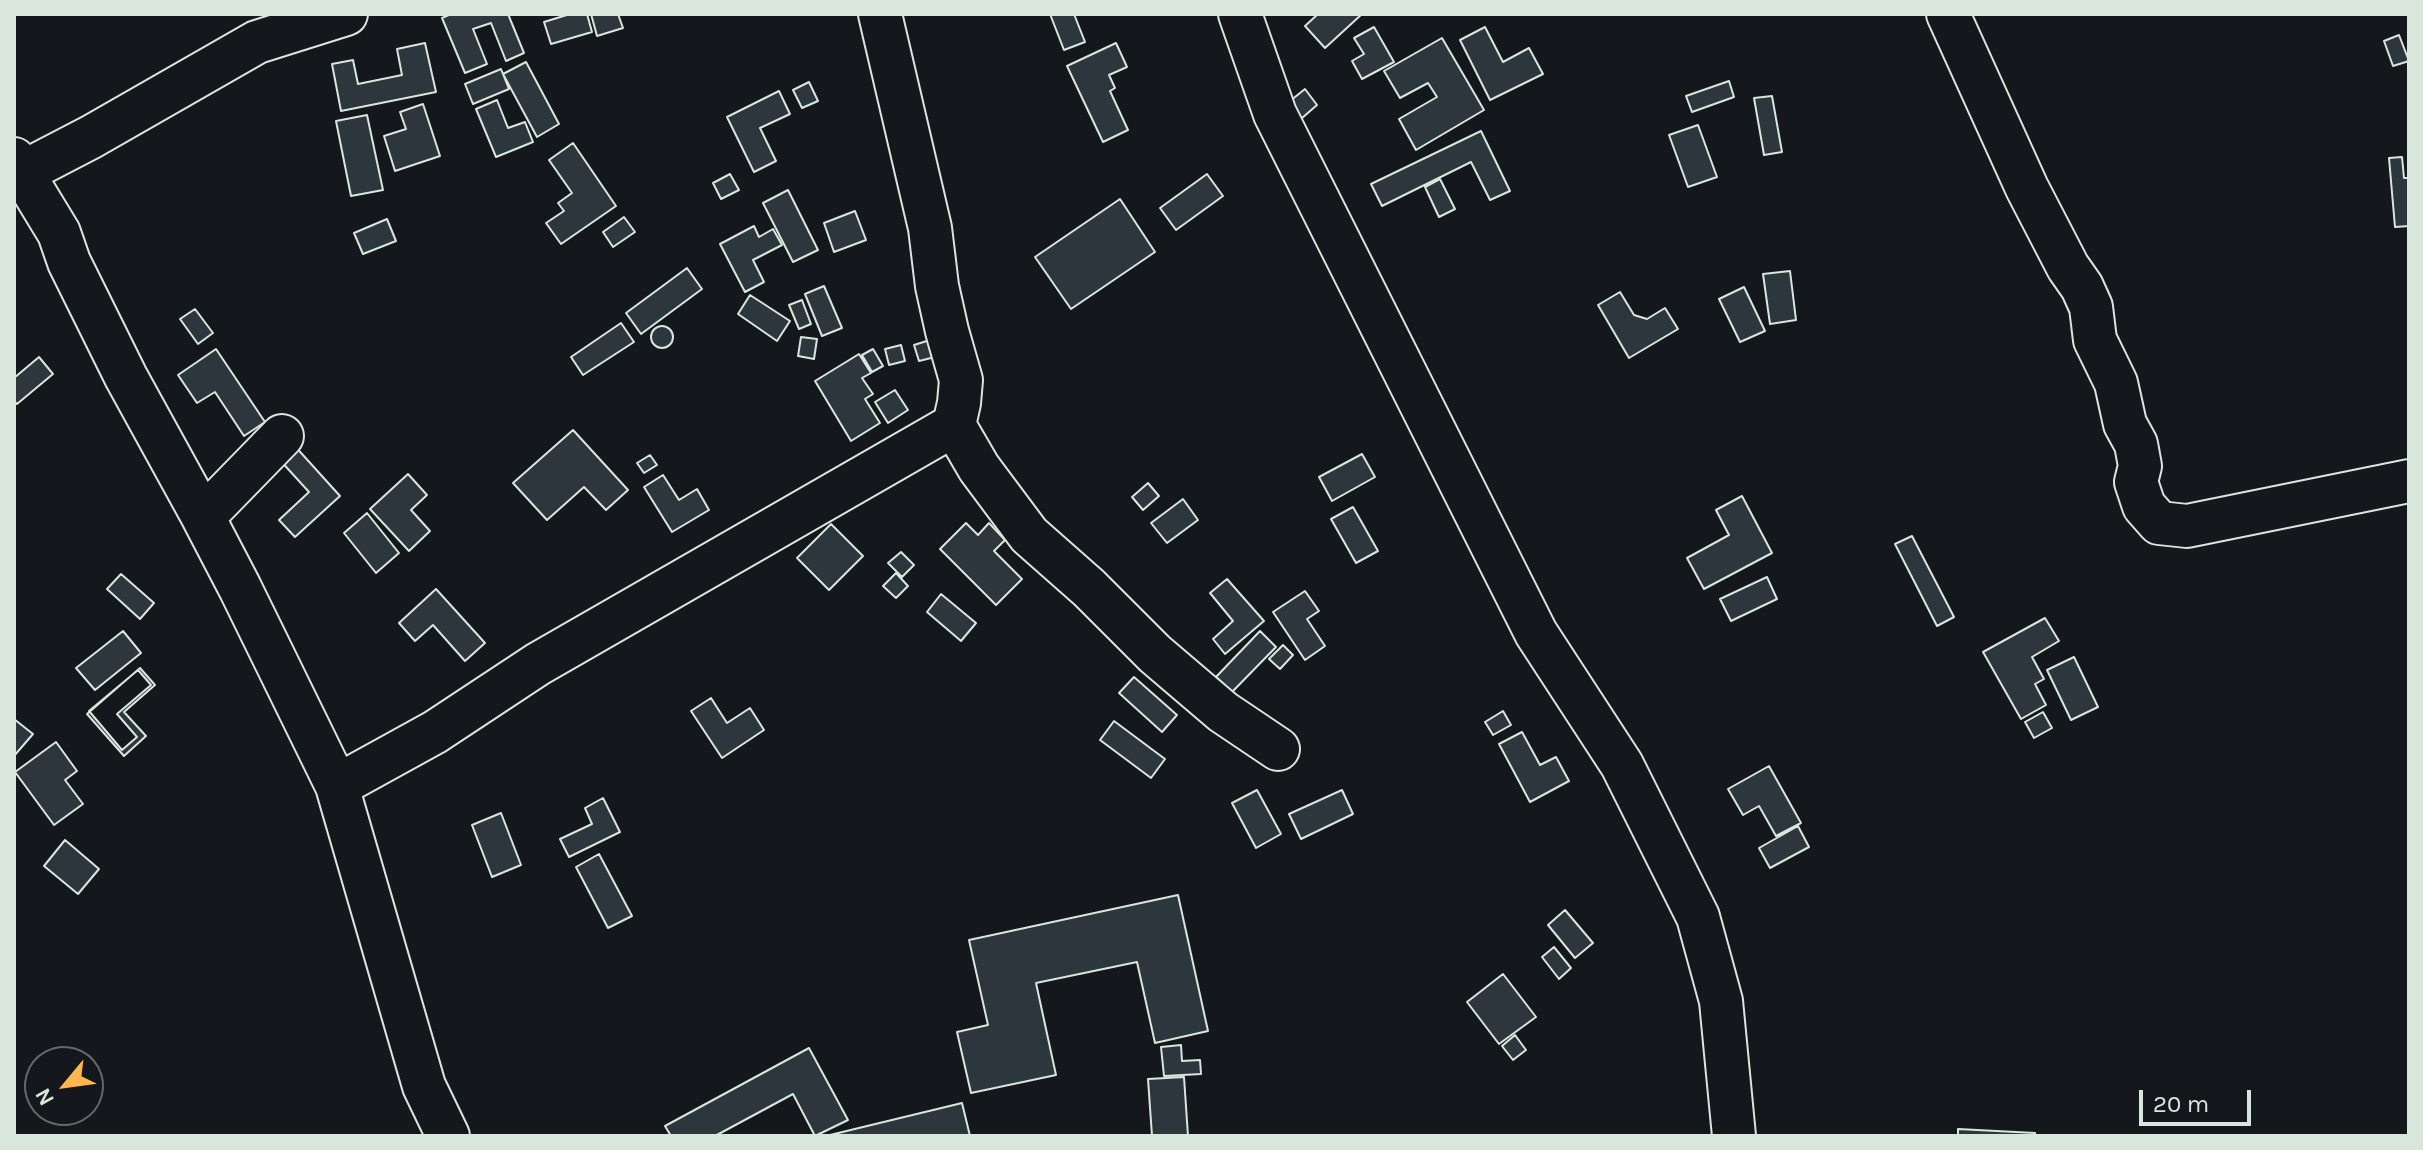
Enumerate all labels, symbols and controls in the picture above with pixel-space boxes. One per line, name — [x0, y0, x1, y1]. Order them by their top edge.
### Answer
north arrow — [24, 1046, 104, 1126]
scale bar — [2143, 1074, 2255, 1124]
text: N — [30, 1083, 60, 1110]
text: 20 m — [2153, 1090, 2209, 1118]

